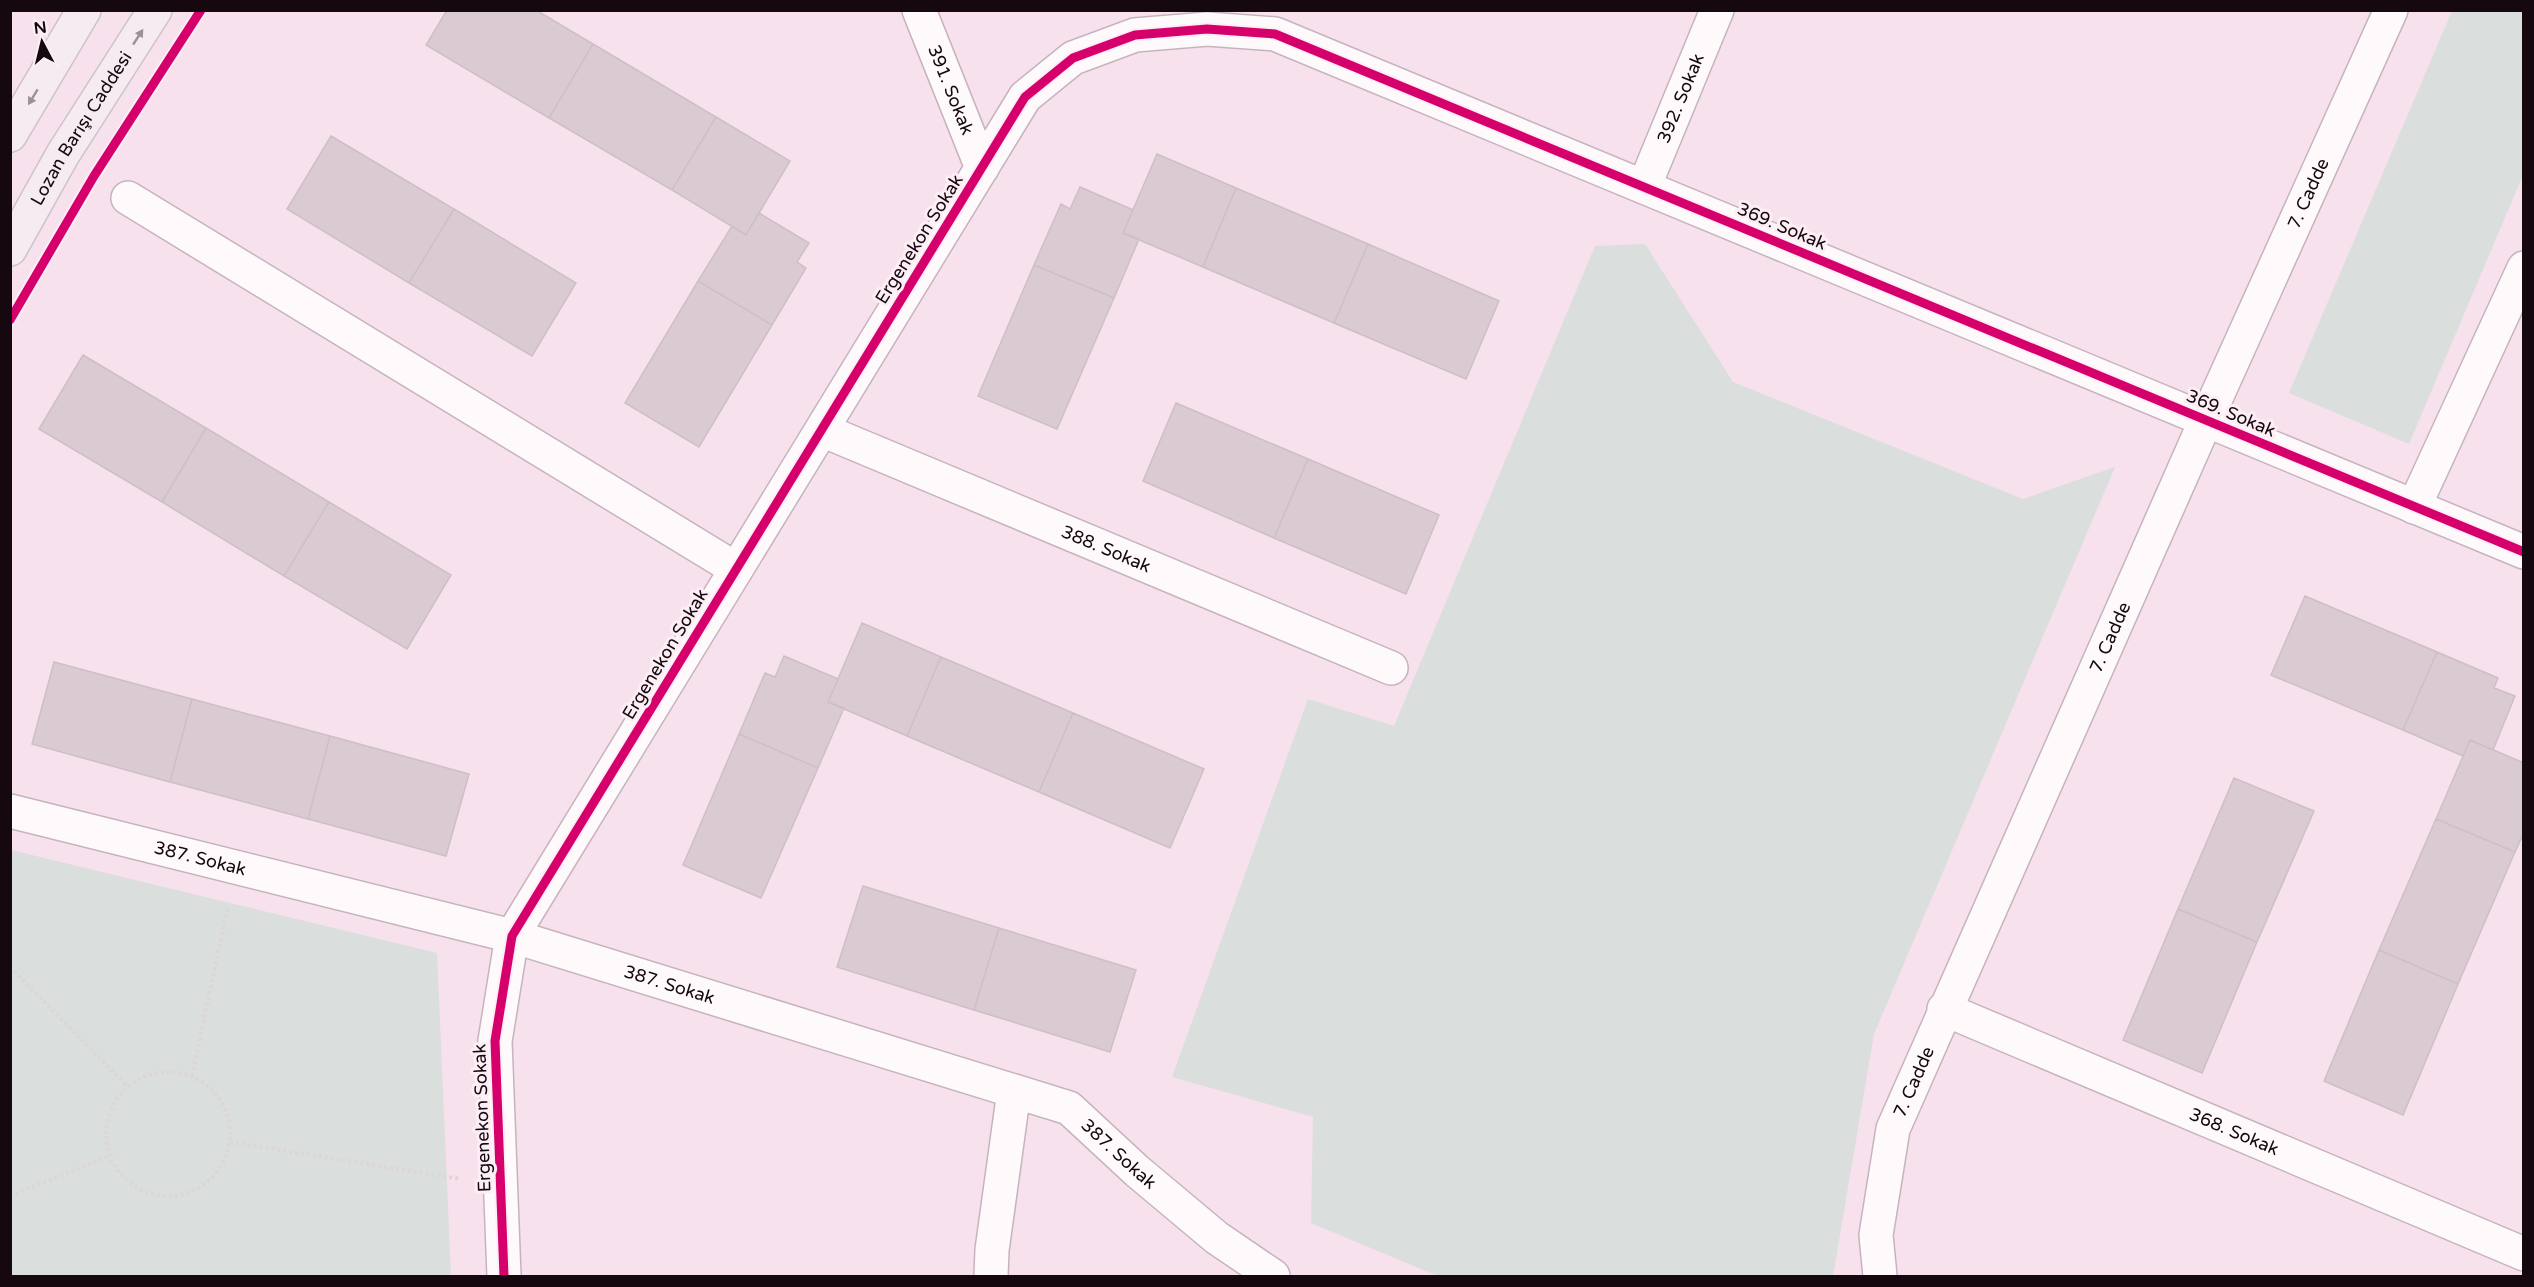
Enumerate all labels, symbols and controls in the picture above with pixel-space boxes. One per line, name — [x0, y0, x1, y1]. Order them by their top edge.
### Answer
north arrow — [12, 12, 72, 72]
text: N — [33, 17, 48, 39]
one-way arrow — [132, 29, 143, 45]
street label: 391. Sokak — [923, 42, 979, 138]
street label: Lozan Barışı Caddesi — [26, 47, 137, 209]
street label: 392. Sokak — [1652, 50, 1709, 146]
one-way arrow — [28, 89, 38, 106]
street label: 7. Cadde — [2283, 155, 2334, 232]
street label: Ergenekon Sokak — [870, 170, 968, 308]
street label: 369. Sokak — [1734, 197, 1830, 255]
street label: 369. Sokak — [2183, 384, 2279, 442]
street label: 388. Sokak — [1058, 520, 1154, 577]
street label: Ergenekon Sokak — [617, 585, 713, 723]
street label: 7. Cadde — [2085, 598, 2135, 676]
street label: 387. Sokak — [152, 836, 249, 880]
street label: 387. Sokak — [621, 960, 718, 1009]
street label: Ergenekon Sokak — [468, 1043, 496, 1193]
street label: 7. Cadde — [1889, 1043, 1939, 1121]
street label: 368. Sokak — [2186, 1103, 2282, 1160]
street label: 387. Sokak — [1077, 1114, 1161, 1194]

